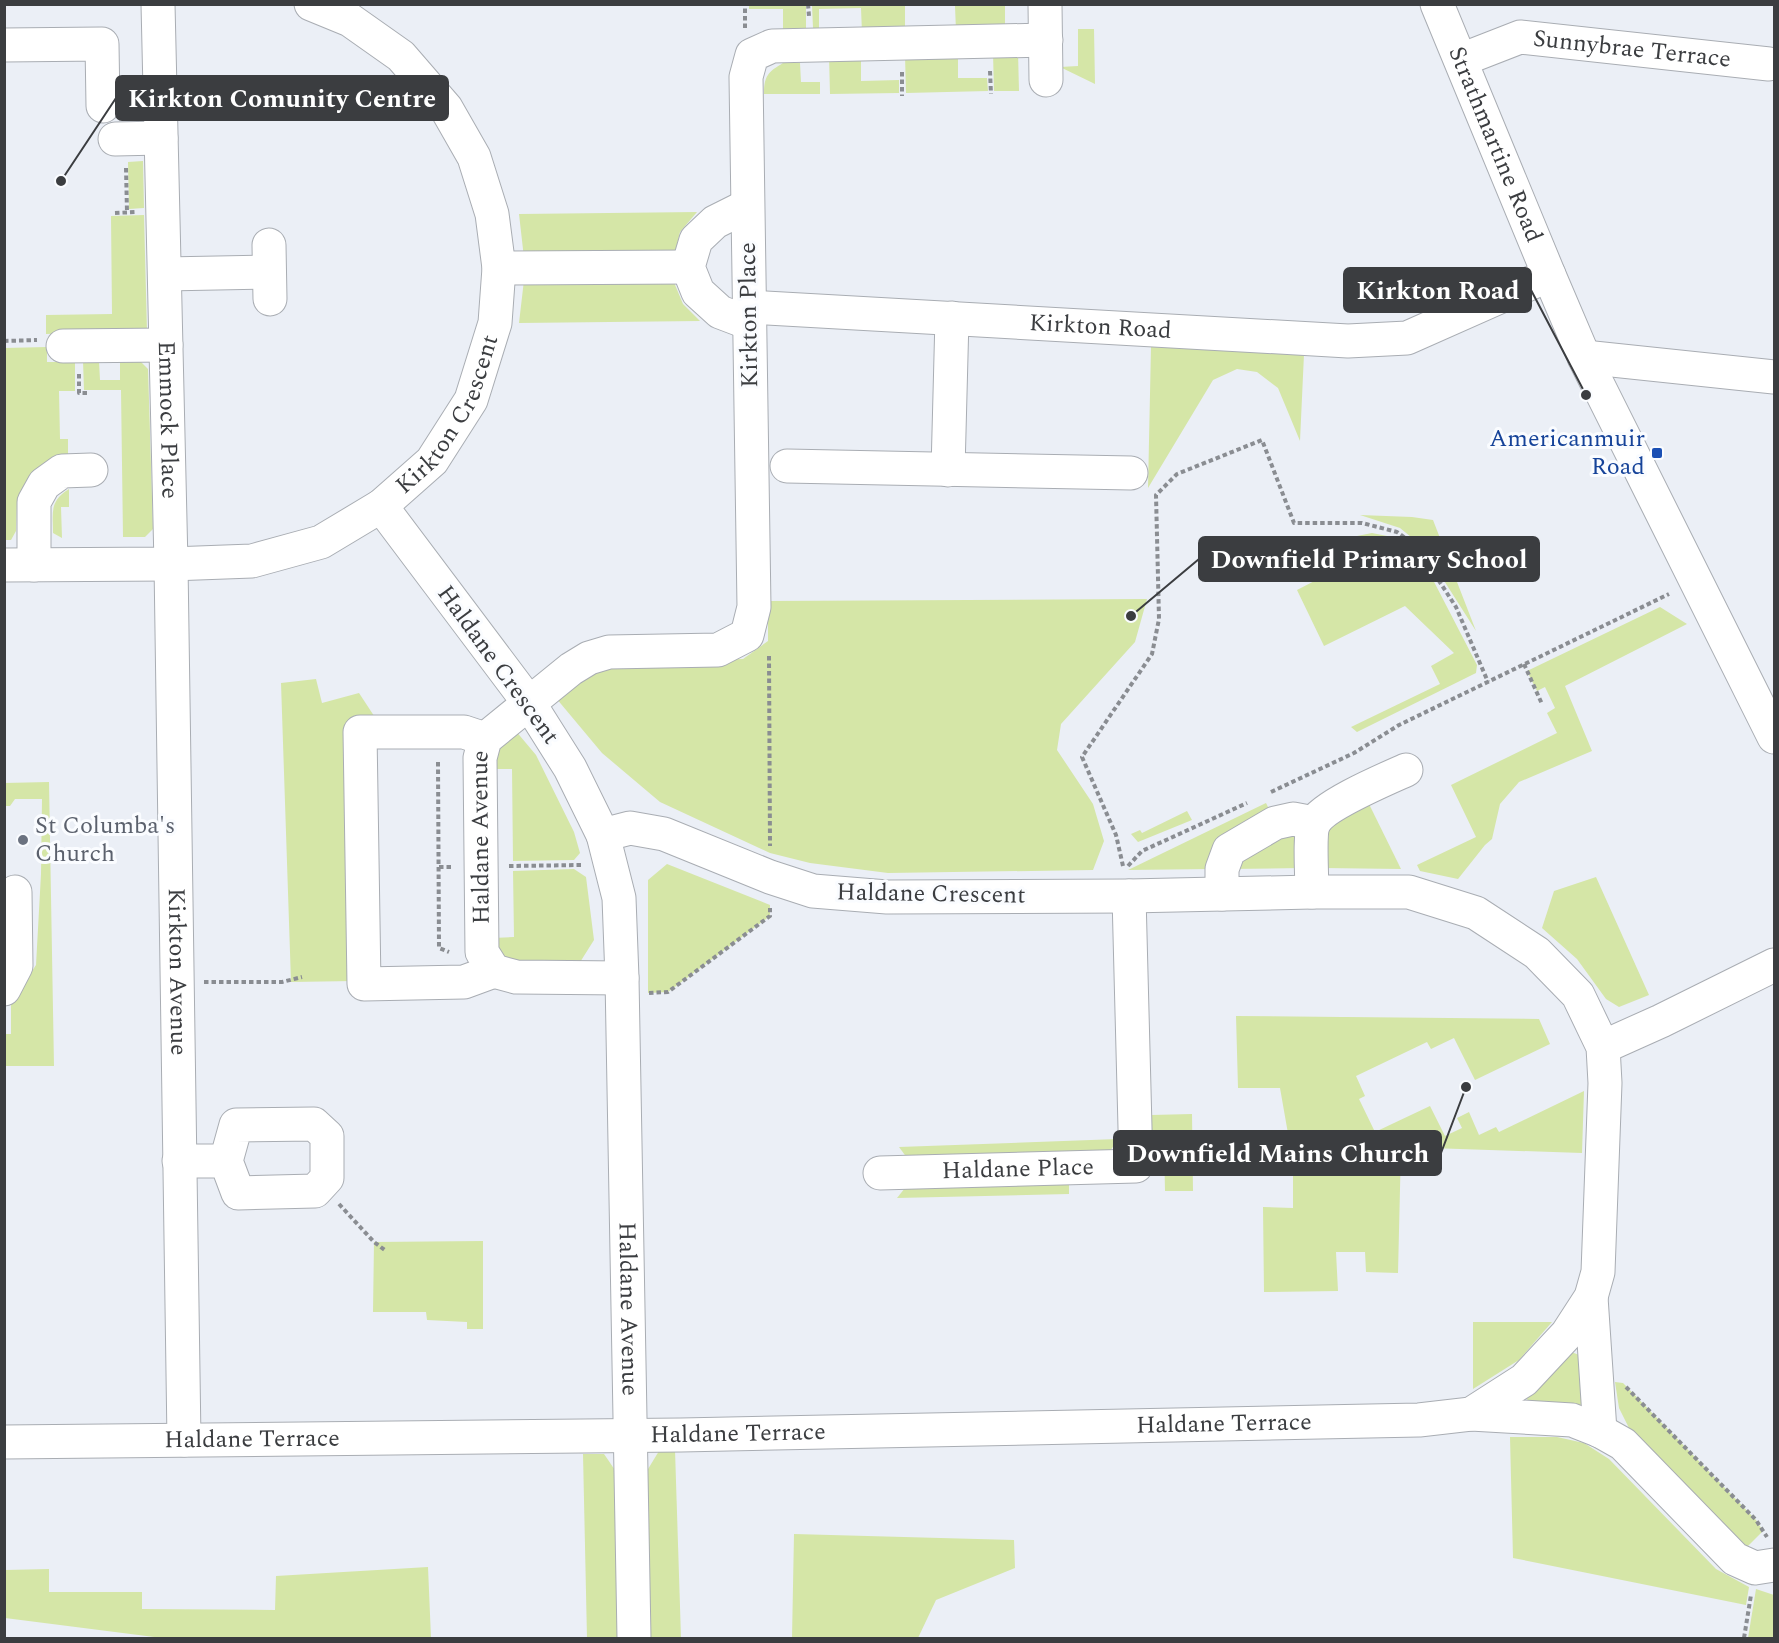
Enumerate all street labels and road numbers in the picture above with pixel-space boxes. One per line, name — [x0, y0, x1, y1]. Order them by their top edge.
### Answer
street label: Sunnybrae Terrace — [1531, 21, 1733, 78]
street label: Strathmartine Road — [1438, 41, 1552, 248]
street label: Kirkton Place — [730, 242, 768, 388]
street label: Kirkton Road — [1028, 305, 1173, 349]
street label: Kirkton Crescent — [388, 330, 508, 503]
street label: Emmock Place — [148, 340, 187, 499]
street label: Haldane Crescent — [428, 578, 568, 752]
street label: Haldane Avenue — [462, 746, 500, 925]
street label: Haldane Crescent — [836, 874, 1026, 914]
street label: Kirkton Avenue — [158, 888, 196, 1056]
street label: Haldane Place — [941, 1149, 1094, 1189]
street label: Haldane Avenue — [608, 1221, 648, 1396]
street label: Haldane Terrace — [1136, 1404, 1312, 1444]
street label: Haldane Terrace — [650, 1414, 826, 1453]
street label: Haldane Terrace — [164, 1421, 340, 1458]

